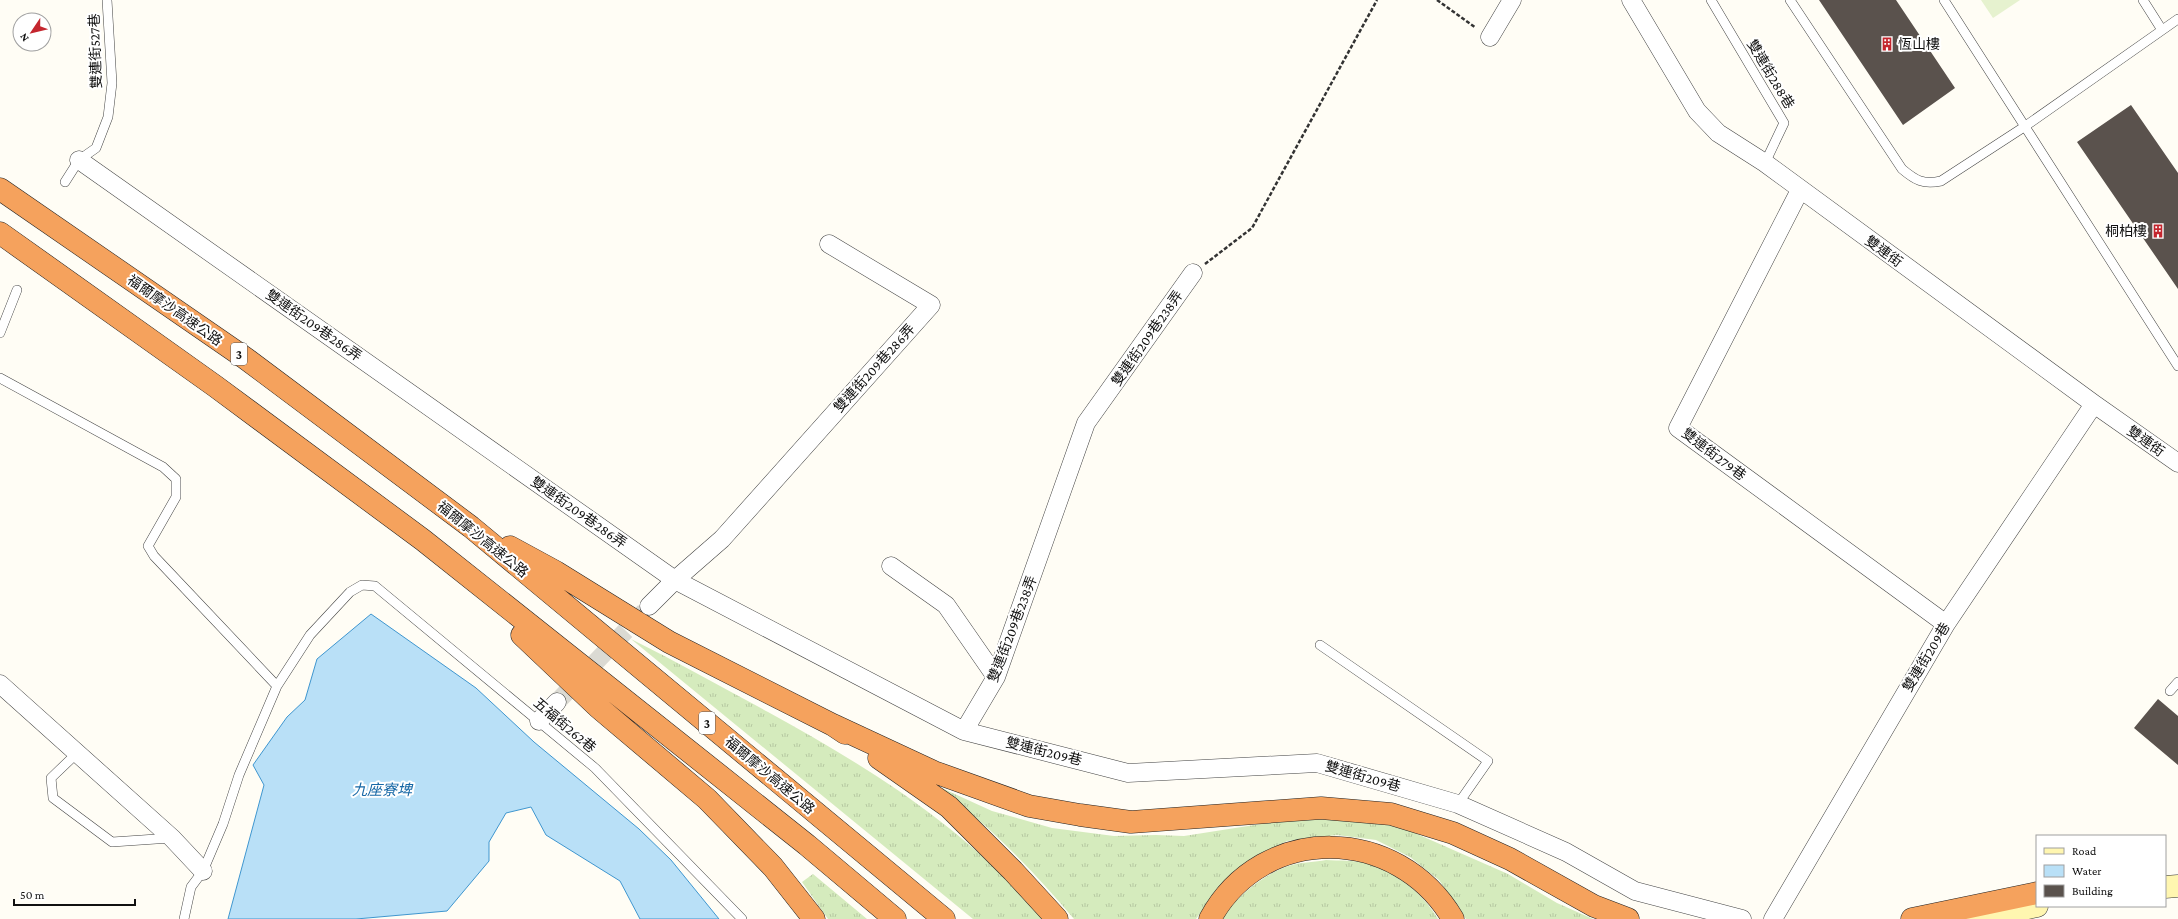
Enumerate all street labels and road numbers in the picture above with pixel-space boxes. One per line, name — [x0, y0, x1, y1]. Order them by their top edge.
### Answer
street label: 雙連街527巷 — [86, 13, 104, 89]
street label: 雙連街288巷 — [1744, 37, 1798, 111]
street label: 雙連街 — [1862, 232, 1906, 270]
street label: 福爾摩沙高速公路 — [125, 271, 225, 349]
street label: 雙連街209巷286弄 — [263, 286, 365, 364]
street label: 雙連街209巷238弄 — [1108, 287, 1186, 389]
street label: 雙連街209巷286弄 — [830, 321, 918, 415]
road number: 3 — [231, 343, 247, 365]
street label: 雙連街 — [2124, 422, 2168, 460]
street label: 雙連街279巷 — [1679, 425, 1749, 483]
street label: 雙連街209巷286弄 — [528, 473, 630, 551]
street label: 福爾摩沙高速公路 — [434, 498, 532, 580]
street label: 雙連街209巷238弄 — [984, 574, 1040, 684]
street label: 雙連街209巷 — [1899, 620, 1953, 694]
street label: 五福街262巷 — [531, 694, 599, 756]
road number: 3 — [699, 712, 715, 734]
street label: 福爾摩沙高速公路 — [722, 733, 818, 817]
street label: 雙連街209巷 — [1004, 734, 1084, 768]
street label: 雙連街209巷 — [1323, 758, 1403, 794]

